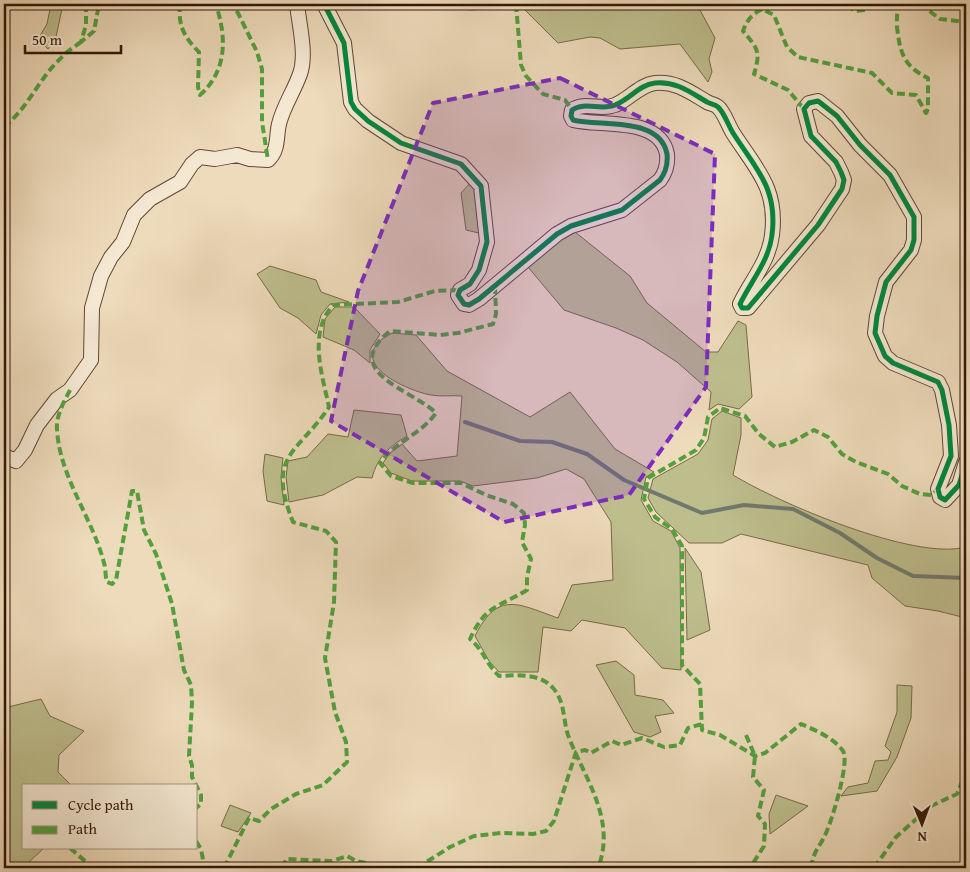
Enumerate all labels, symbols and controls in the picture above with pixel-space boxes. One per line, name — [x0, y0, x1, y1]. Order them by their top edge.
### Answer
scale bar — [25, 22, 121, 54]
text: 50 m — [32, 29, 63, 50]
legend — [22, 784, 198, 850]
text: Cycle path — [68, 794, 134, 815]
north arrow — [898, 800, 948, 850]
text: Path — [68, 818, 97, 839]
text: N — [917, 827, 927, 847]

